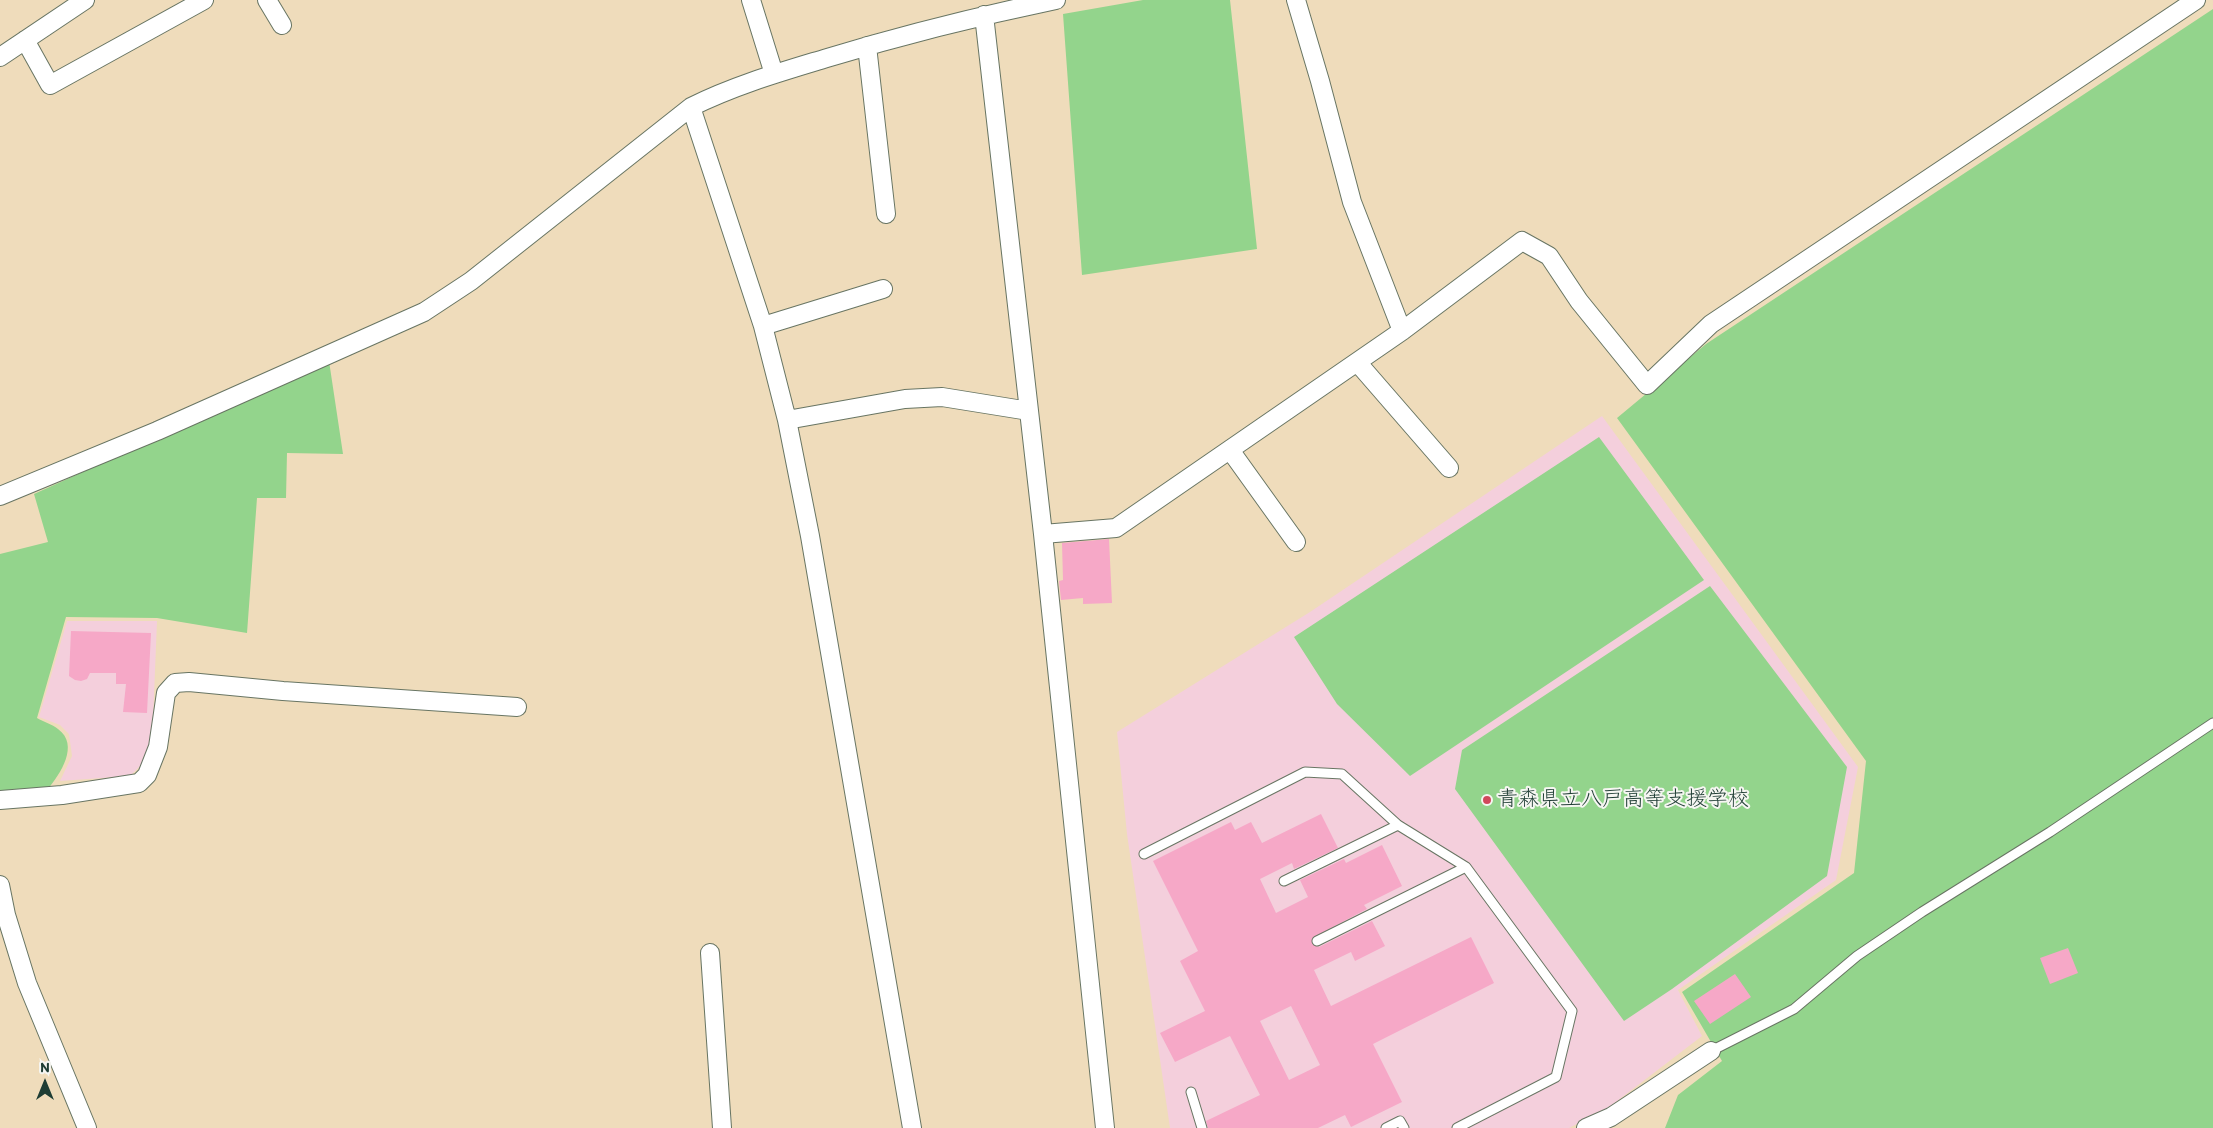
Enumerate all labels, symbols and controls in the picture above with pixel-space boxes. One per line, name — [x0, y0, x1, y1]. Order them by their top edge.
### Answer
place label: 青森県立八戸高等支援学校 — [1497, 787, 1749, 813]
marker: 青森県立八戸高等支援学校 — [1481, 794, 1493, 806]
north arrow — [20, 1058, 70, 1108]
text: N — [40, 1059, 50, 1076]

